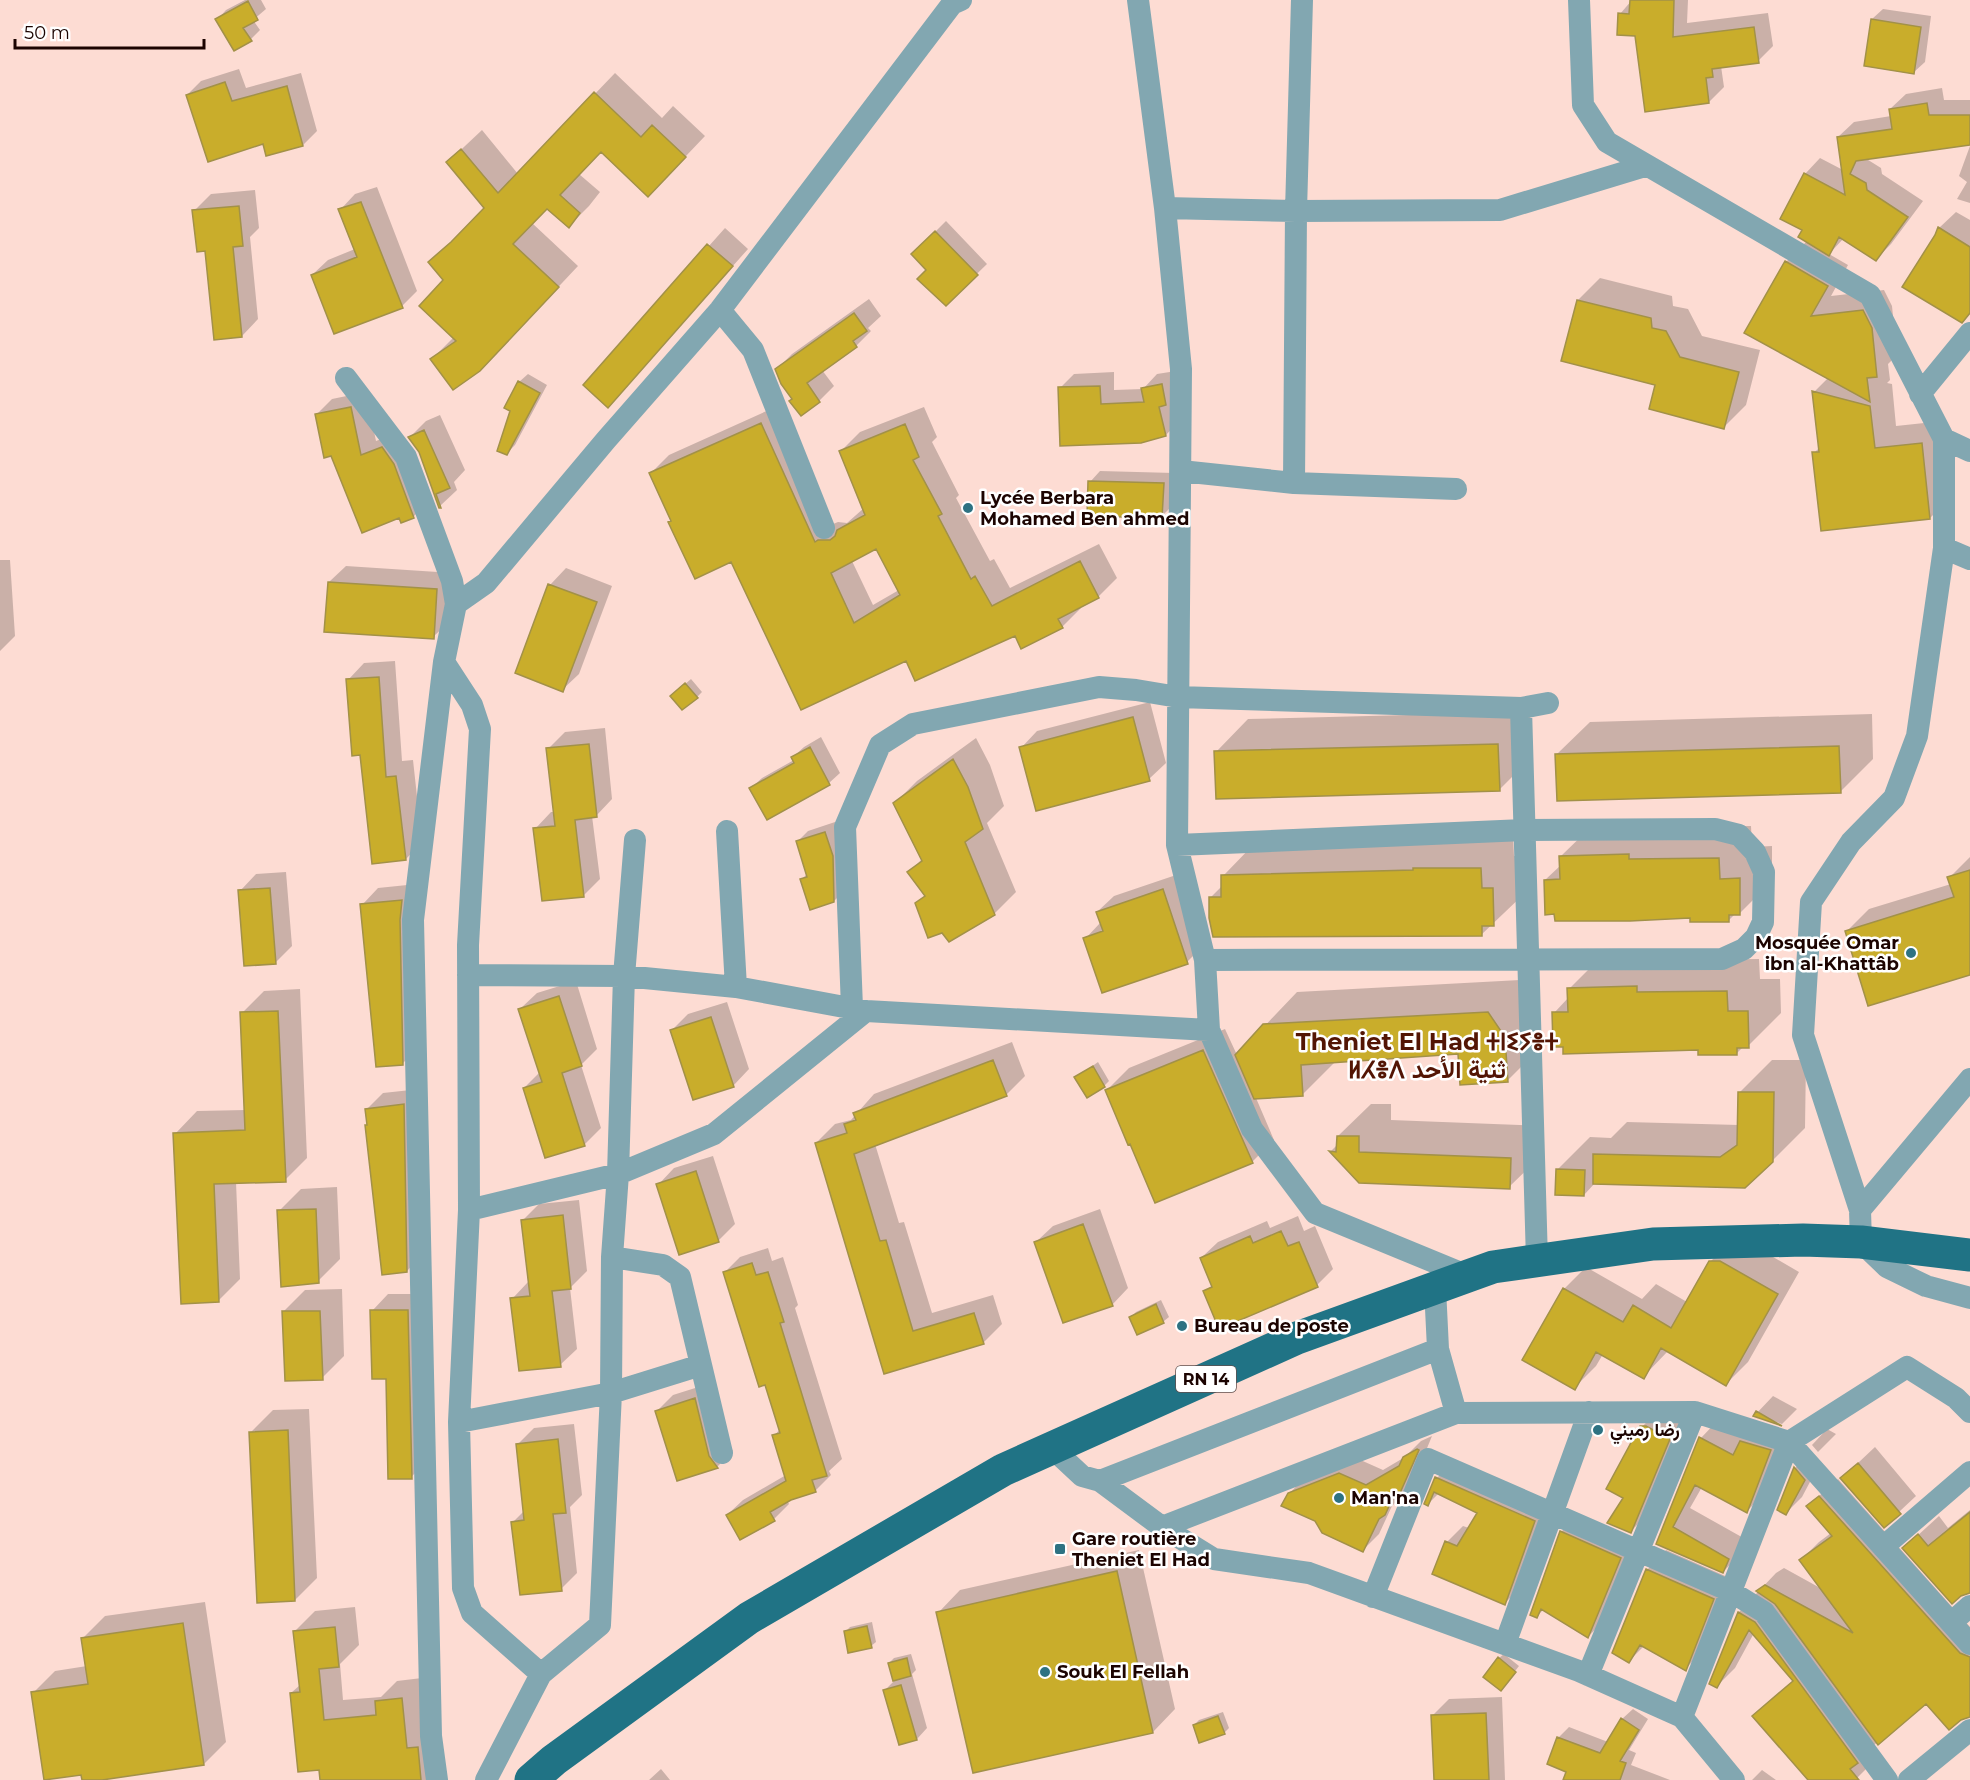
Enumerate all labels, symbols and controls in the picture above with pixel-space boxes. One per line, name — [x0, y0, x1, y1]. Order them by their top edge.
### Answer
scale bar — [15, 12, 204, 50]
text: 50 m — [24, 22, 70, 44]
place label: Lycée Berbara Mohamed Ben ahmed — [980, 487, 1189, 530]
marker: Lycée Berbara Mohamed Ben ahmed — [961, 501, 975, 515]
place label: Mosquée Omar ibn al-Khattâb — [1755, 932, 1899, 975]
marker: Mosquée Omar ibn al-Khattâb — [1904, 946, 1918, 960]
district label: Theniet El Had ⵜⵏⵉⵢⴻⵜ ⵍⵃⴻⴷ ثنية الأحد — [1296, 1027, 1559, 1084]
place label: Bureau de poste — [1194, 1315, 1349, 1337]
marker: Bureau de poste — [1175, 1319, 1189, 1333]
road number: RN 14 — [1176, 1366, 1236, 1392]
place label: رضا رميني — [1610, 1419, 1680, 1445]
marker: رضا رميني — [1591, 1423, 1605, 1437]
place label: Man'na — [1351, 1487, 1419, 1509]
marker: Man'na — [1332, 1491, 1346, 1505]
place label: Gare routière Theniet El Had — [1072, 1528, 1210, 1571]
marker: Gare routière Theniet El Had — [1053, 1542, 1067, 1556]
place label: Souk El Fellah — [1057, 1661, 1189, 1683]
marker: Souk El Fellah — [1038, 1665, 1052, 1679]

